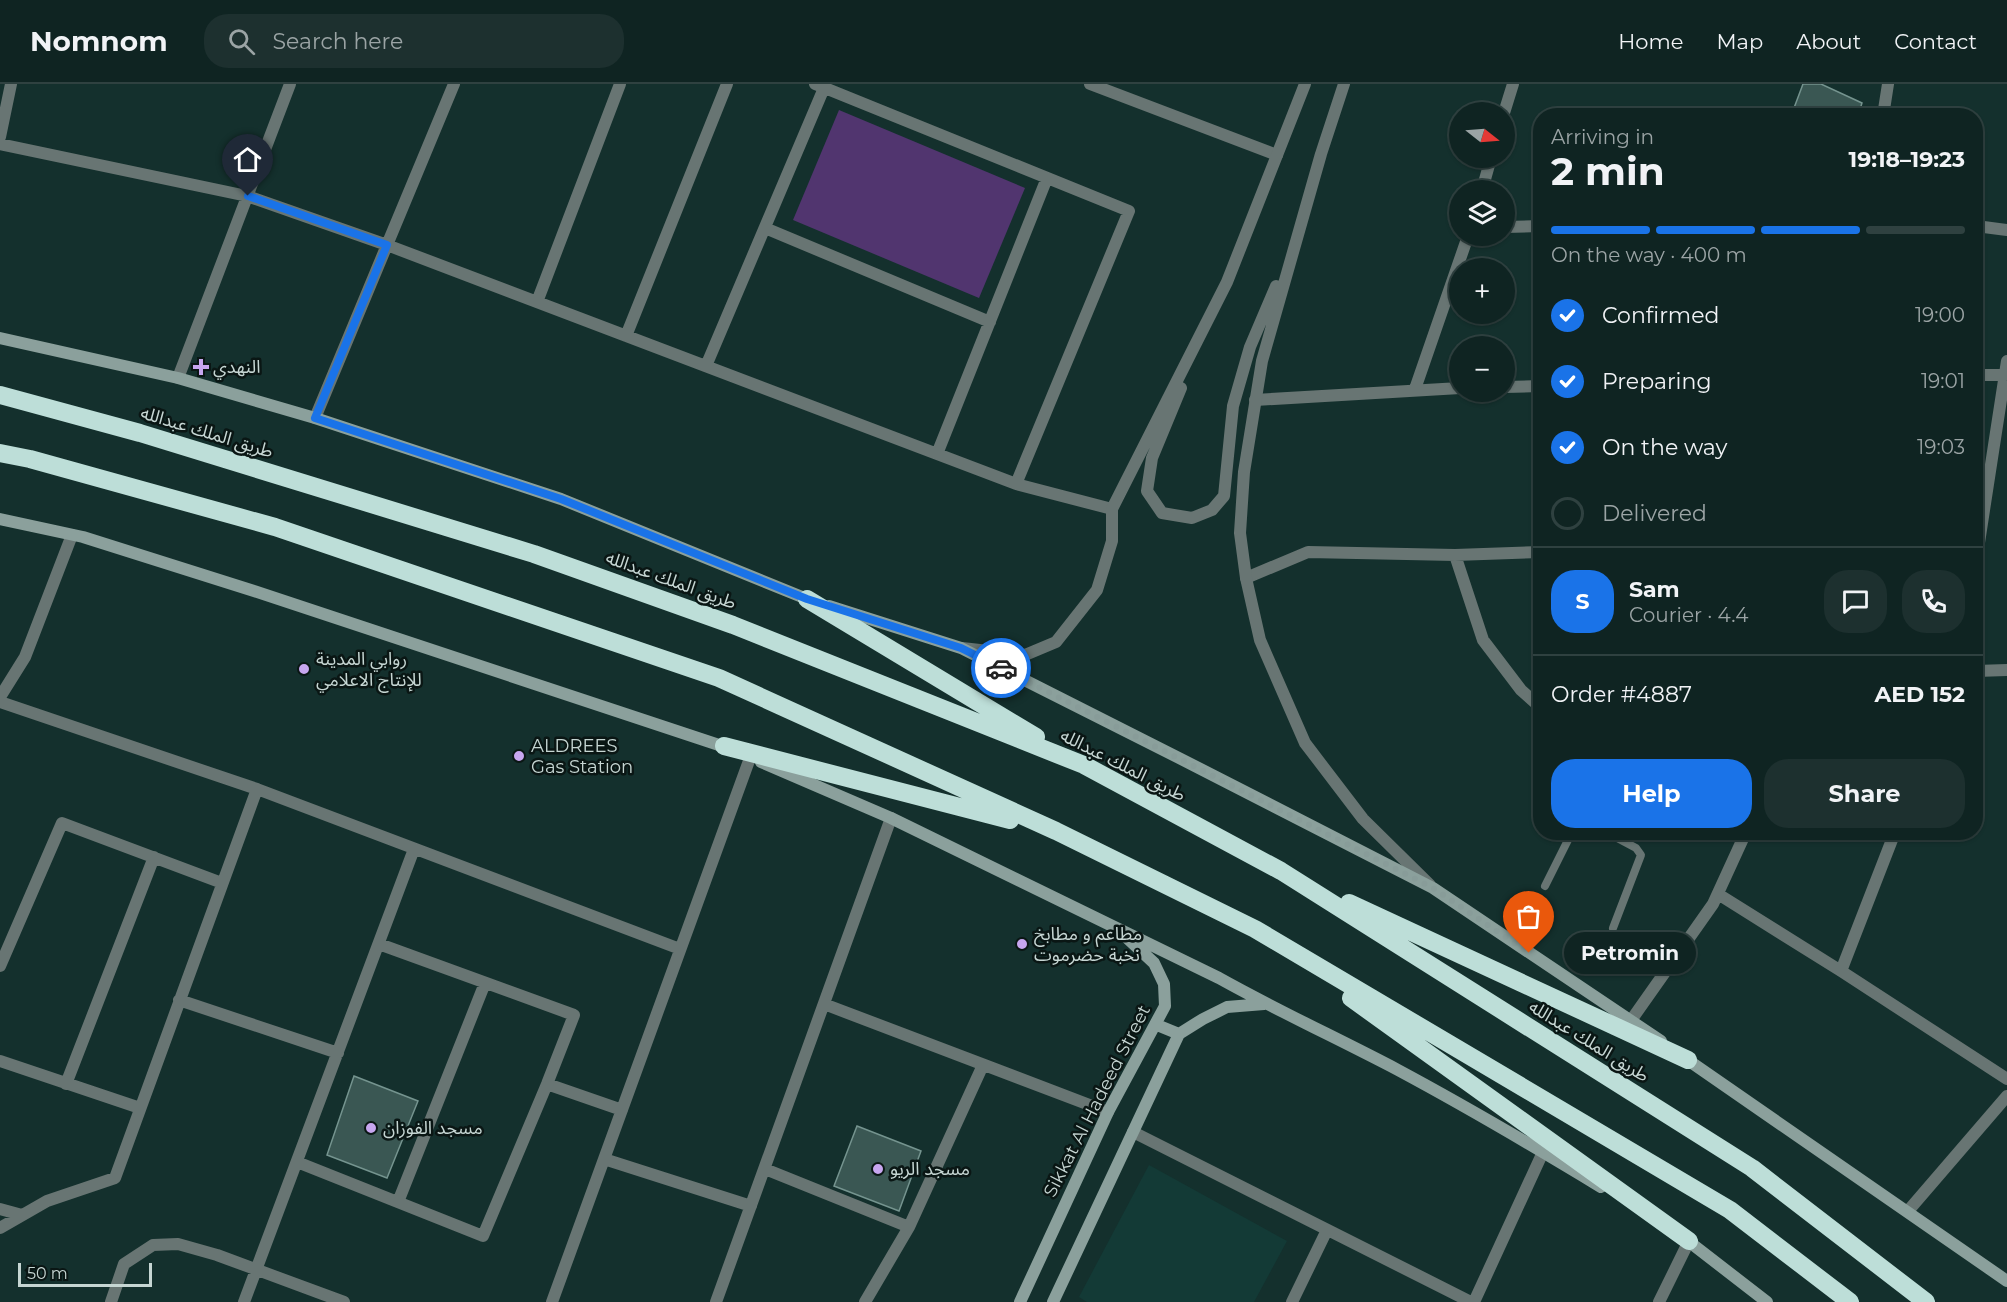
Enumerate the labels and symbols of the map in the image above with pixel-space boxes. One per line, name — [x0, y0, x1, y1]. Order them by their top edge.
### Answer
north arrow — [1449, 102, 1515, 168]
pin — [222, 134, 273, 196]
place label: النهدي — [213, 356, 261, 380]
marker: النهدي — [194, 360, 208, 374]
street label: طريق الملك عبدالله — [138, 401, 276, 463]
street label: طريق الملك عبدالله — [603, 546, 739, 614]
courier — [971, 638, 1031, 698]
place label: روابي المدينة للإنتاج الاعلامي — [316, 648, 422, 693]
marker: روابي المدينة للإنتاج الاعلامي — [297, 662, 311, 676]
street label: طريق الملك عبدالله — [1057, 724, 1189, 806]
place label: ALDREES Gas Station — [531, 735, 633, 778]
marker: ALDREES Gas Station — [512, 749, 526, 763]
pin — [1503, 891, 1554, 953]
place label: مطاعم و مطابخ نخبة حضرموت — [1034, 923, 1142, 966]
callout: Petromin — [1565, 932, 1697, 974]
marker: مطاعم و مطابخ نخبة حضرموت — [1015, 937, 1029, 951]
street label: طريق الملك عبدالله — [1525, 995, 1653, 1087]
street label: Sikkat Al Hadeed Street — [1039, 1001, 1155, 1201]
place label: مسجد الفوزان — [383, 1117, 483, 1139]
marker: مسجد الفوزان — [364, 1121, 378, 1135]
place label: مسجد الريو — [890, 1158, 970, 1180]
marker: مسجد الريو — [871, 1162, 885, 1176]
scale bar — [18, 1260, 152, 1288]

